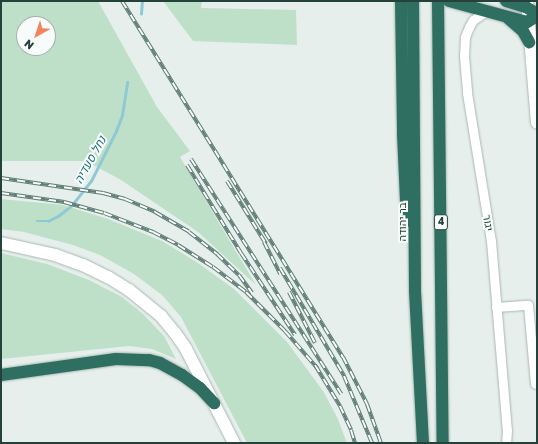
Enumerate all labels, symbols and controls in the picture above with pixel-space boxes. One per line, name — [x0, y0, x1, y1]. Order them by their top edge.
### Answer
north arrow — [16, 16, 56, 56]
text: N — [21, 37, 36, 53]
water label: נחל סעדיה — [71, 134, 109, 186]
street label: בר יהודה — [395, 202, 409, 242]
road number: 4 — [433, 214, 449, 230]
street label: יגור — [480, 214, 496, 232]

